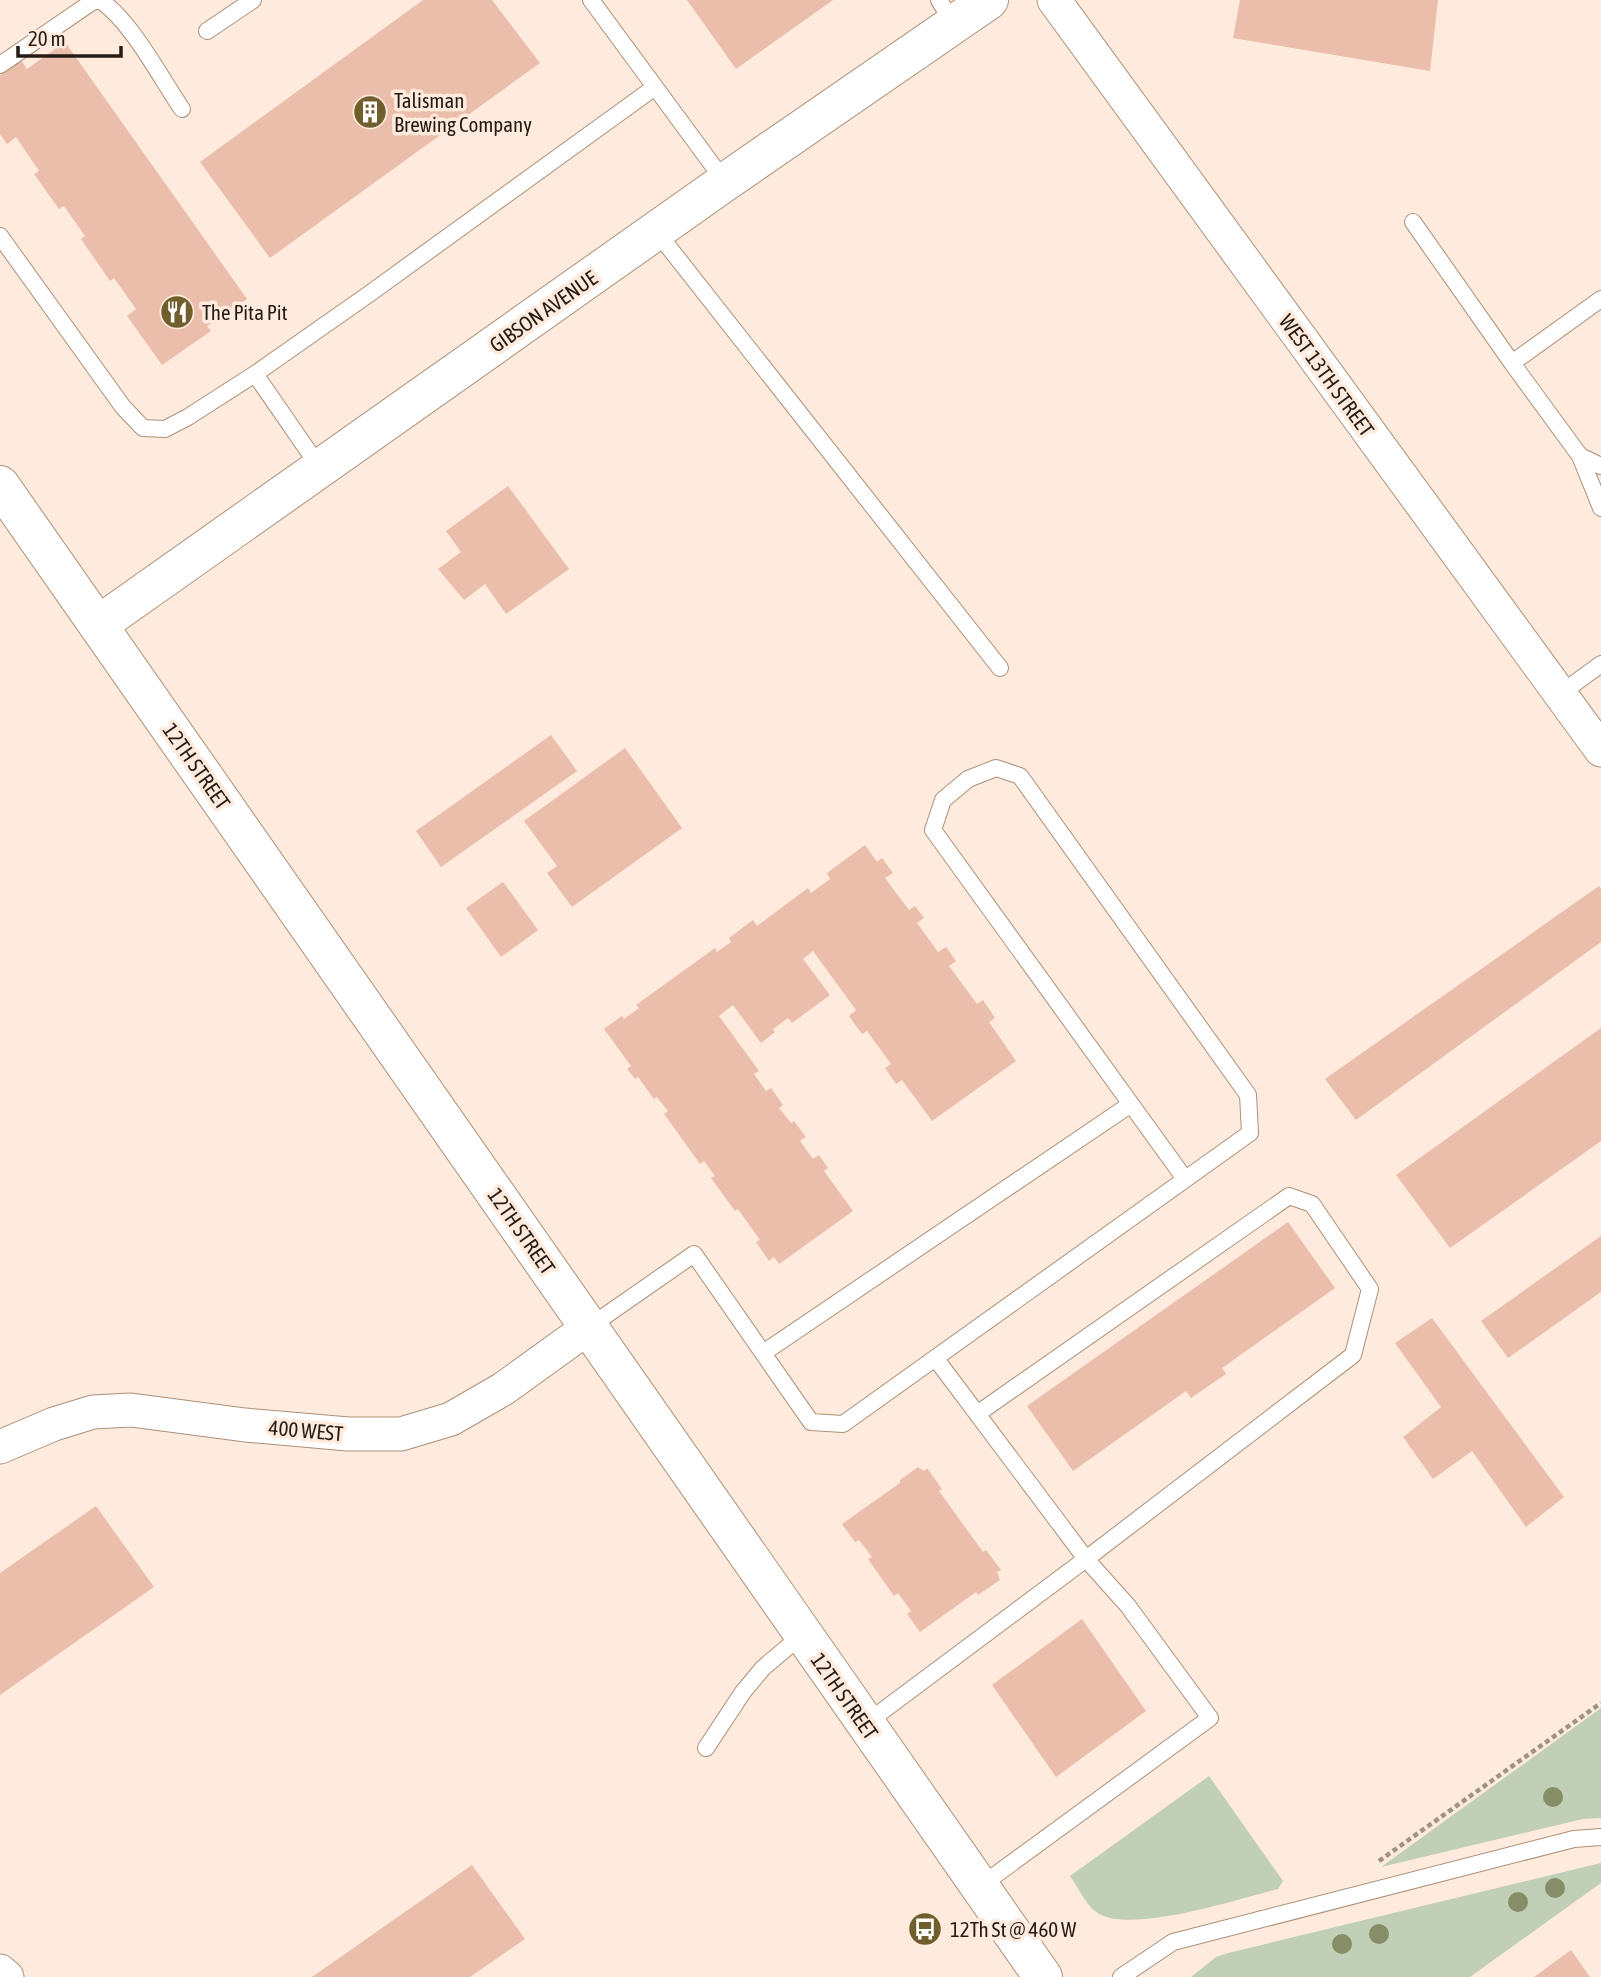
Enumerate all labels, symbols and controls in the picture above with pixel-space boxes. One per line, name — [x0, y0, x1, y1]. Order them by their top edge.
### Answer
scale bar — [18, 14, 121, 58]
text: 20 m — [28, 26, 66, 50]
place label: Talisman Brewing Company — [394, 88, 532, 136]
building icon: Talisman Brewing Company — [351, 93, 389, 131]
street label: GIBSON AVENUE — [485, 265, 601, 357]
restaurant icon: The Pita Pit — [158, 293, 196, 331]
place label: The Pita Pit — [202, 300, 288, 324]
street label: WEST 13TH STREET — [1275, 309, 1379, 441]
street label: 12TH STREET — [159, 718, 235, 814]
street label: 12TH STREET — [484, 1183, 560, 1279]
street label: 400 WEST — [268, 1415, 344, 1445]
street label: 12TH STREET — [807, 1648, 883, 1744]
bus stop icon: 12Th St @ 460 W — [906, 1910, 944, 1948]
place label: 12Th St @ 460 W — [950, 1917, 1077, 1941]

